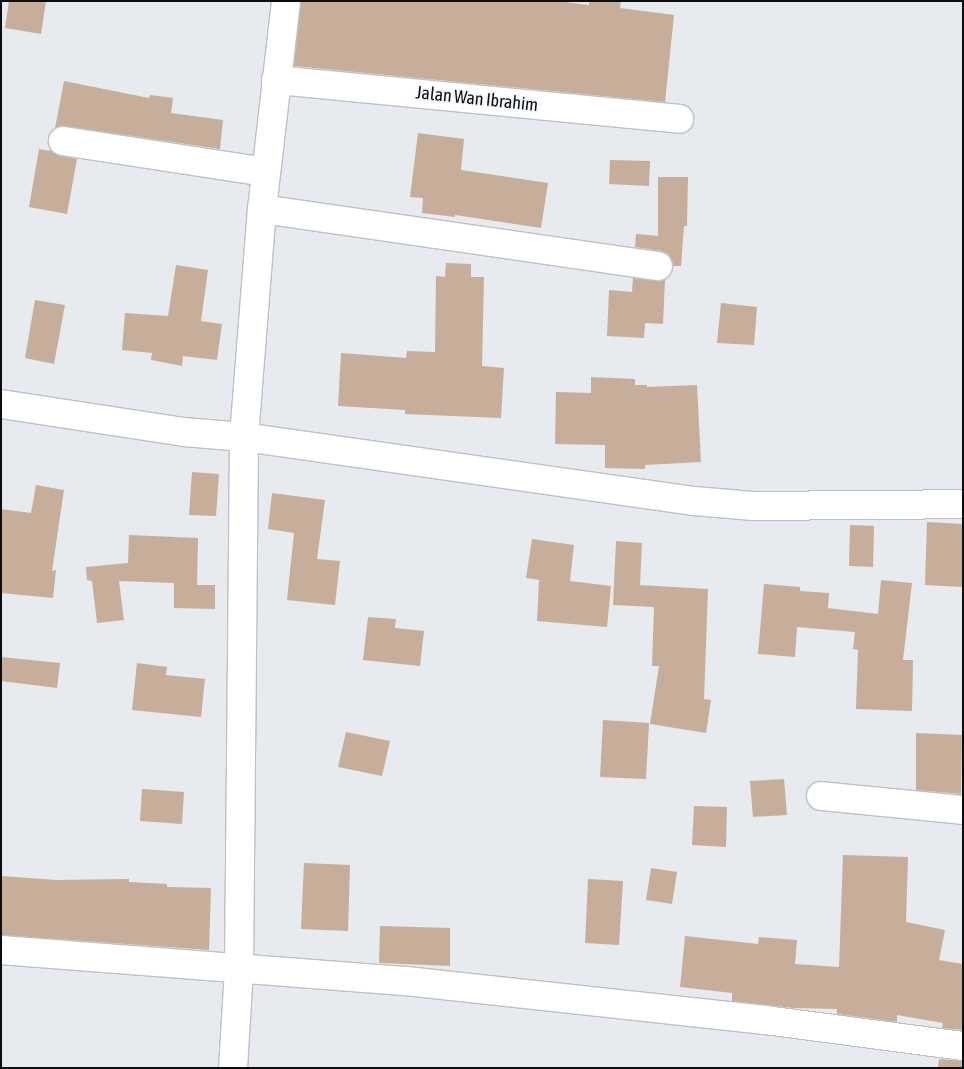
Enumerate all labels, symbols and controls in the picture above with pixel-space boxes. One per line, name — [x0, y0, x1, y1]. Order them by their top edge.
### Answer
street label: Jalan Wan Ibrahim — [415, 82, 539, 116]

